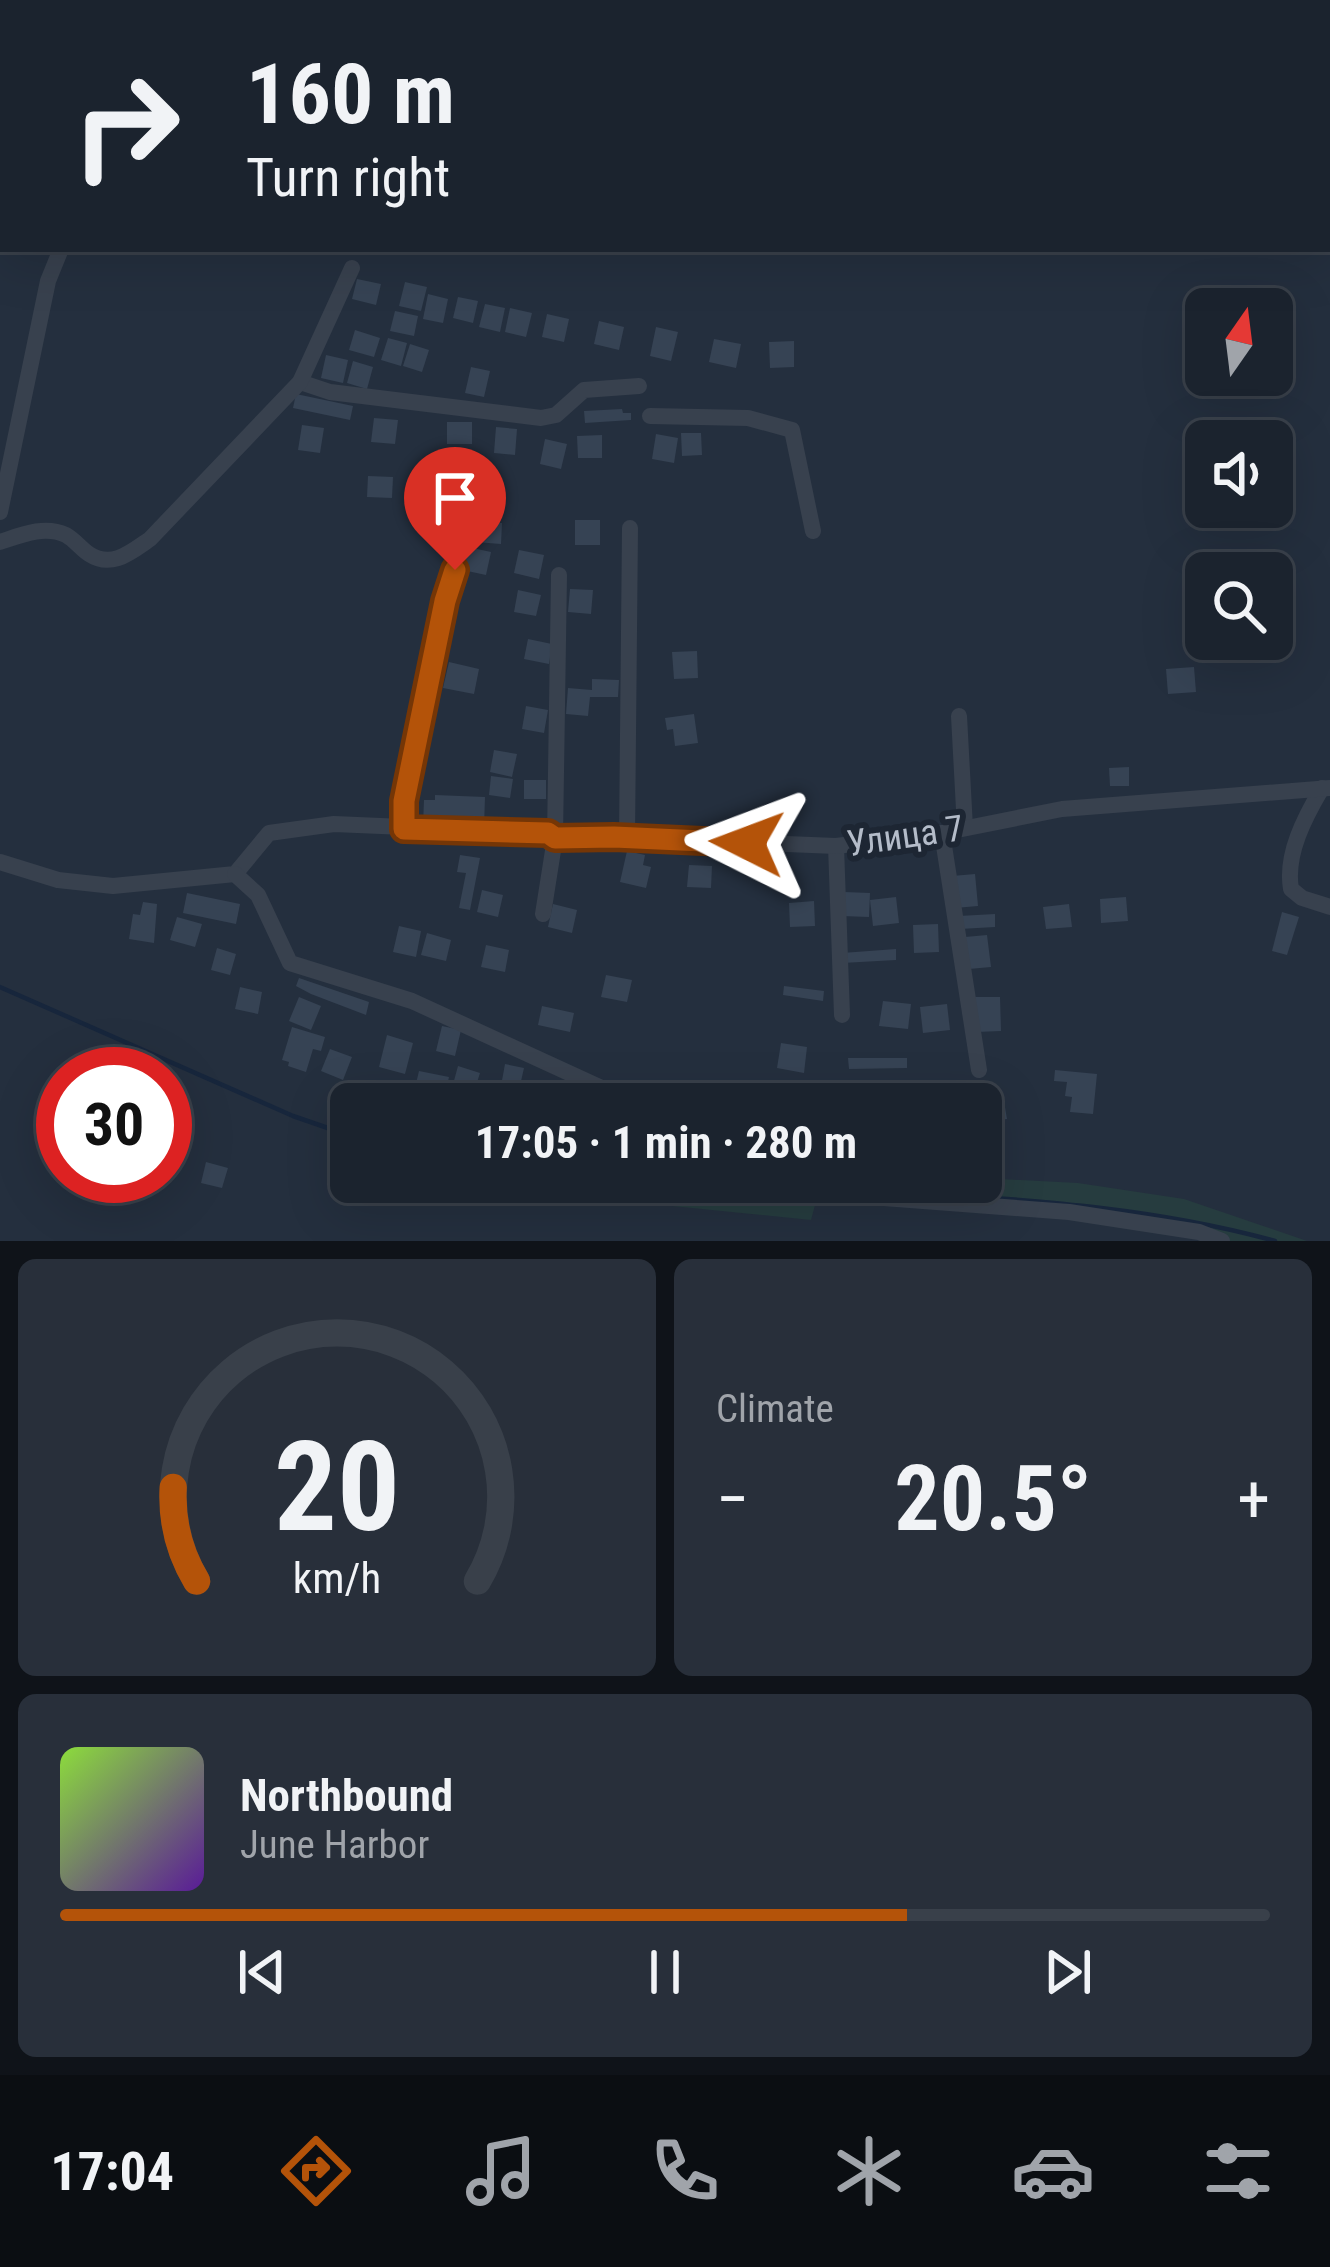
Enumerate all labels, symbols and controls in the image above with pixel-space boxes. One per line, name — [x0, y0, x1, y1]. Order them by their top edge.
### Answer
text: 160 m — [246, 45, 455, 144]
icon: right — [48, 48, 204, 204]
text: Turn right — [246, 146, 450, 209]
north arrow — [1185, 288, 1293, 396]
map controls — [1185, 288, 1293, 660]
button: sound — [1185, 420, 1293, 528]
pin — [404, 447, 506, 570]
icon: arrive — [422, 465, 488, 531]
button: search — [1185, 552, 1293, 660]
position arrow — [684, 780, 810, 906]
street label: Улица 7 — [844, 807, 966, 865]
speed limit sign: 30 — [36, 1047, 192, 1203]
text: 17:05 · 1 min · 280 m — [475, 1116, 857, 1169]
text: Climate — [716, 1386, 834, 1432]
text: 20 — [274, 1414, 400, 1560]
text: 20.5° — [894, 1447, 1092, 1552]
text: − — [716, 1461, 749, 1538]
text: + — [1237, 1461, 1270, 1538]
text: km/h — [293, 1552, 381, 1602]
text: Northbound — [240, 1769, 453, 1822]
text: June Harbor — [240, 1822, 429, 1868]
icon: previous — [229, 1939, 295, 2005]
icon: pause — [632, 1939, 698, 2005]
icon: next — [1035, 1939, 1101, 2005]
icon: directions — [274, 2129, 358, 2213]
icon: music — [459, 2129, 543, 2213]
icon: phone — [643, 2129, 727, 2213]
icon: climate — [827, 2129, 911, 2213]
icon: car — [1011, 2129, 1095, 2213]
icon: filters — [1196, 2129, 1280, 2213]
text: 17:04 — [50, 2140, 174, 2203]

